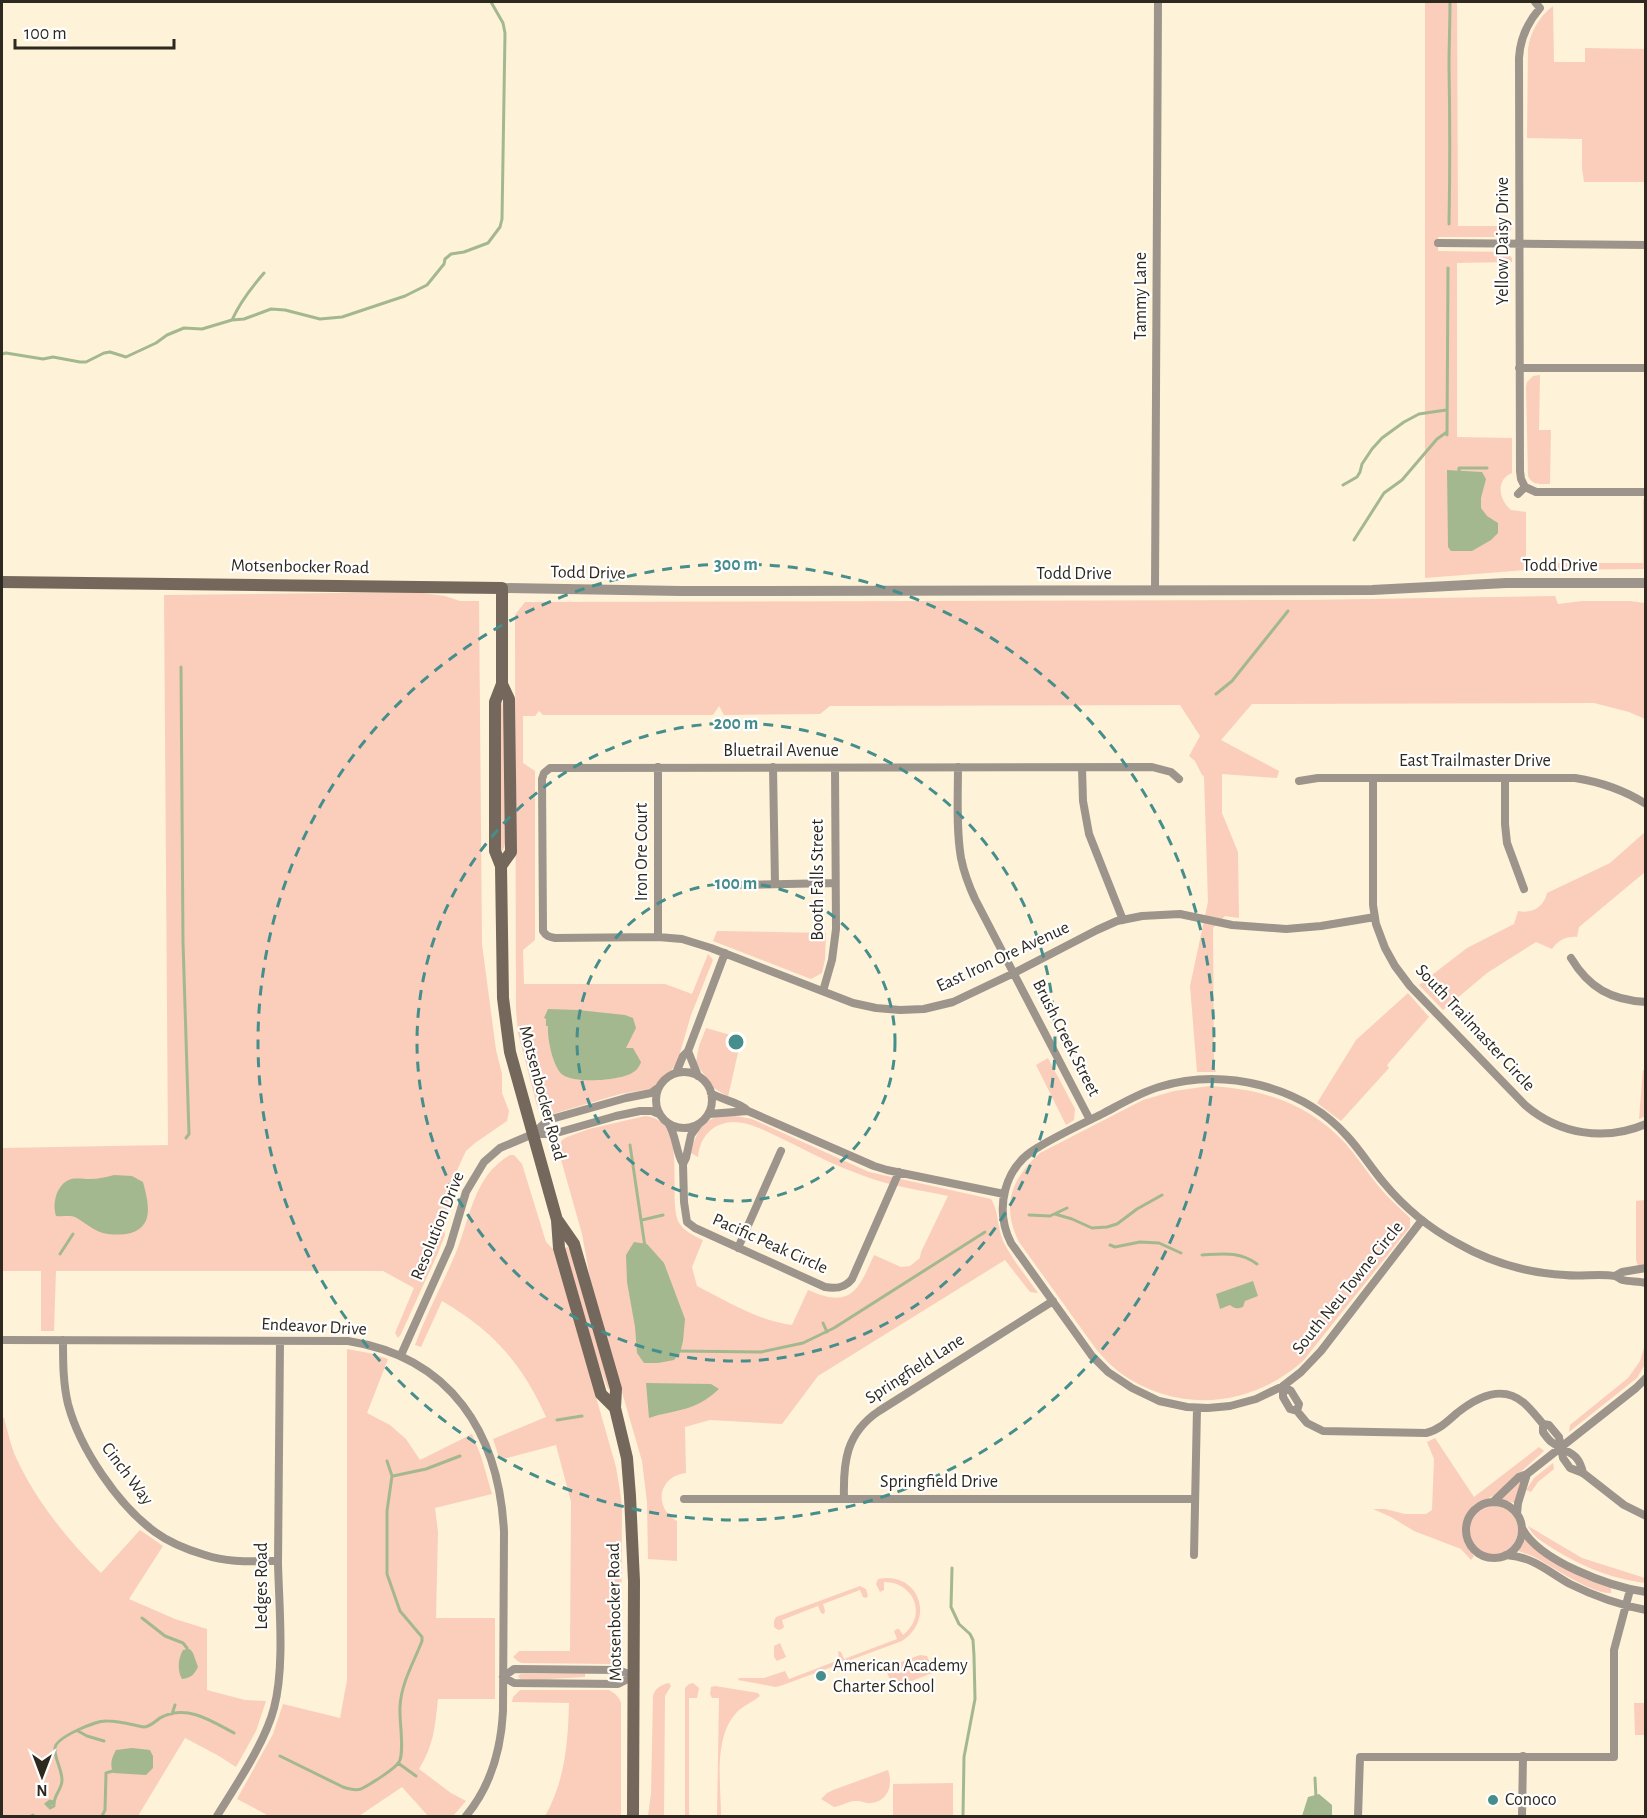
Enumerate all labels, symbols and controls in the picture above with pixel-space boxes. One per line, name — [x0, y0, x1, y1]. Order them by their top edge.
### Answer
scale bar — [15, 12, 174, 50]
text: 100 m — [24, 25, 67, 43]
street label: Yellow Daisy Drive — [1494, 177, 1512, 305]
street label: Tammy Lane — [1132, 252, 1150, 340]
text: 300 m — [714, 556, 758, 574]
street label: Motsenbocker Road — [231, 557, 369, 577]
street label: Todd Drive — [1522, 557, 1598, 575]
street label: Todd Drive — [550, 563, 626, 583]
street label: Todd Drive — [1036, 565, 1112, 583]
text: 200 m — [714, 715, 758, 733]
street label: Bluetrail Avenue — [723, 742, 839, 760]
street label: East Trailmaster Drive — [1399, 752, 1551, 770]
street label: Iron Ore Court — [633, 803, 651, 901]
street label: Booth Falls Street — [809, 819, 827, 941]
text: 100 m — [715, 875, 757, 893]
street label: East Iron Ore Avenue — [934, 918, 1072, 996]
street label: South Trailmaster Circle — [1412, 961, 1538, 1095]
street label: Brush Creek Street — [1029, 977, 1103, 1100]
street label: Motsenbocker Road — [515, 1024, 569, 1162]
centre of rings — [726, 1032, 746, 1052]
street label: Resolution Drive — [408, 1169, 468, 1283]
street label: Pacific Peak Circle — [710, 1211, 830, 1277]
street label: South Neu Towne Circle — [1289, 1218, 1407, 1358]
street label: Endeavor Drive — [261, 1315, 367, 1339]
street label: Springfield Lane — [862, 1330, 968, 1408]
street label: Cinch Way — [98, 1439, 156, 1509]
street label: Springfield Drive — [880, 1473, 998, 1491]
street label: Ledges Road — [253, 1542, 271, 1630]
street label: Motsenbocker Road — [605, 1543, 625, 1681]
place label: American Academy Charter School — [833, 1657, 968, 1696]
marker: American Academy Charter School — [814, 1669, 828, 1683]
north arrow — [12, 1746, 72, 1806]
text: N — [36, 1782, 48, 1798]
place label: Conoco — [1505, 1791, 1557, 1809]
marker: Conoco — [1486, 1793, 1500, 1807]

